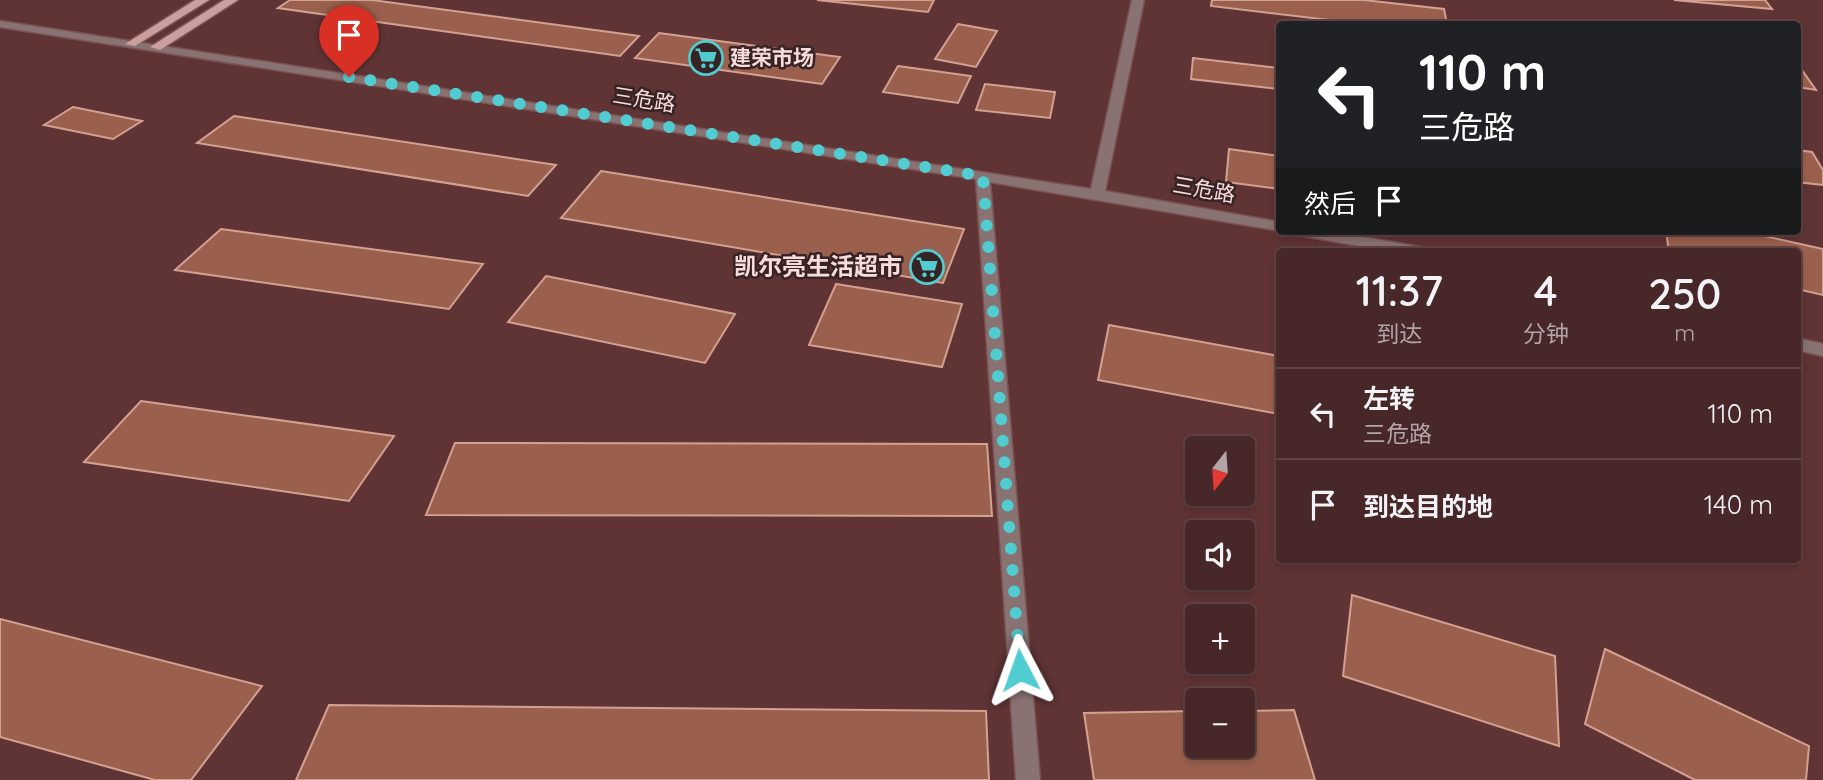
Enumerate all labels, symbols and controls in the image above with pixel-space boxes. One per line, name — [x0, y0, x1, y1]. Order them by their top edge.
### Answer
pin — [319, 5, 379, 77]
icon: arrive — [330, 16, 368, 54]
supermarket icon: 建荣市场 — [687, 39, 725, 77]
text: 110 m — [1419, 41, 1546, 102]
place label: 建荣市场 — [730, 44, 814, 70]
icon: left — [1304, 49, 1395, 140]
street label: 三危路 — [611, 81, 677, 117]
text: 三危路 — [1419, 107, 1515, 147]
street label: 三危路 — [1171, 171, 1237, 207]
icon: arrive — [1370, 182, 1408, 220]
text: 然后 — [1304, 187, 1356, 220]
supermarket icon: 凯尔亮生活超市 — [908, 248, 946, 286]
place label: 凯尔亮生活超市 — [734, 251, 902, 281]
text: 11:37 — [1356, 264, 1443, 317]
text: 4 — [1534, 264, 1558, 317]
text: 250 — [1648, 267, 1721, 320]
text: m — [1674, 318, 1695, 347]
text: 到达 — [1376, 319, 1422, 348]
text: 分钟 — [1523, 319, 1569, 348]
text: 左转 — [1363, 382, 1415, 415]
icon: left — [1304, 395, 1342, 433]
text: 110 m — [1707, 397, 1773, 430]
text: 三危路 — [1363, 419, 1432, 448]
north arrow — [1185, 436, 1255, 506]
map controls — [1185, 436, 1255, 758]
icon: arrive — [1304, 486, 1342, 524]
text: 140 m — [1704, 488, 1773, 521]
text: 到达目的地 — [1363, 490, 1493, 523]
button: sound — [1185, 520, 1255, 590]
button: + — [1185, 604, 1255, 674]
position arrow — [983, 633, 1057, 707]
button: − — [1185, 688, 1255, 758]

